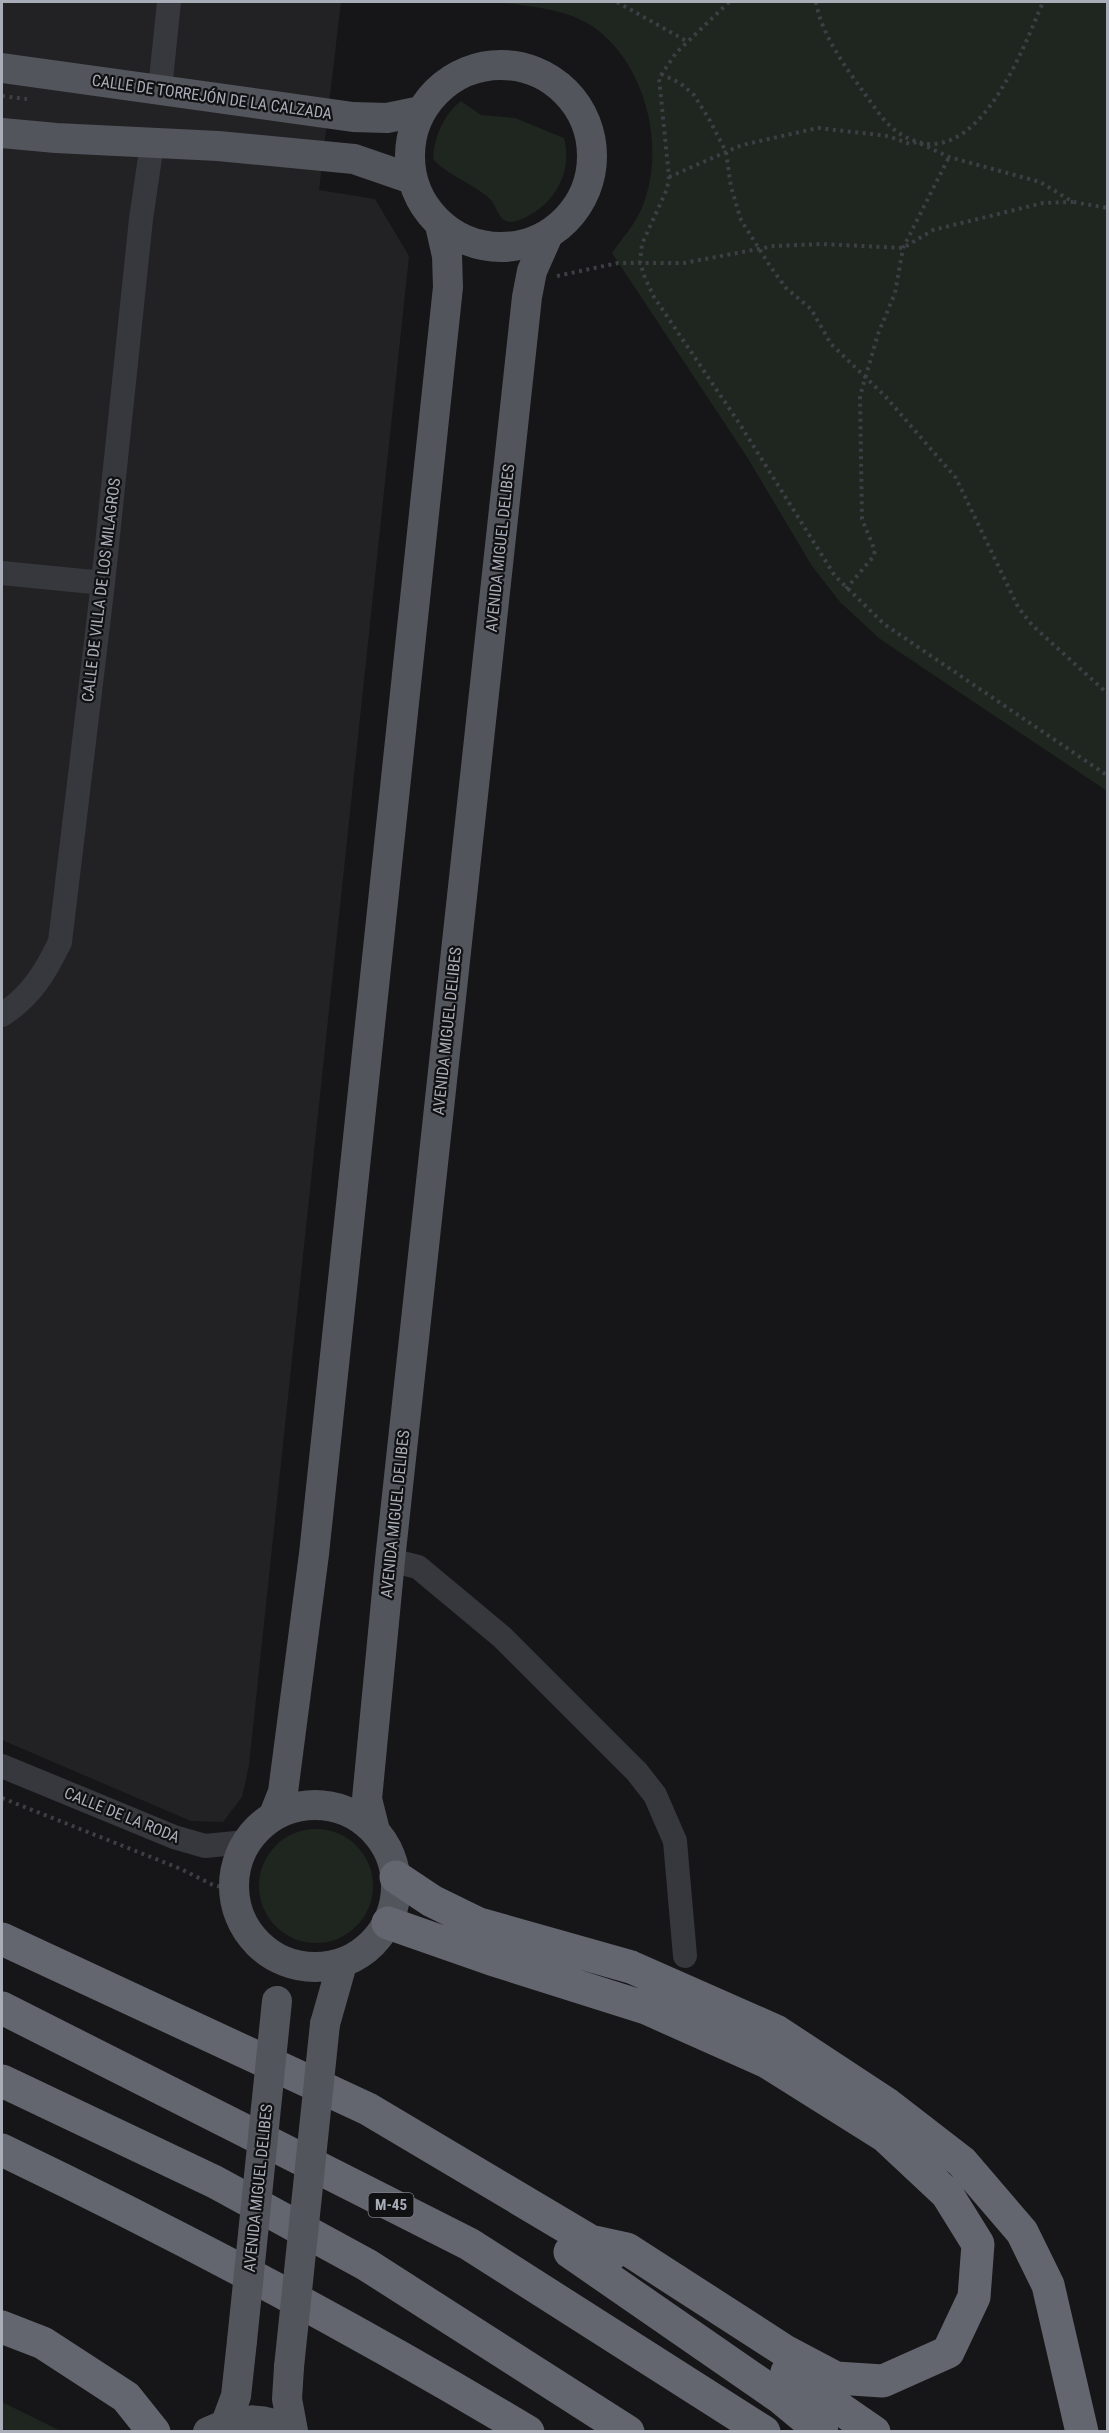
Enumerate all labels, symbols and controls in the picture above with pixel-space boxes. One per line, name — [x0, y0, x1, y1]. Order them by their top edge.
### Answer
street label: CALLE DE TORREJÓN DE LA CALZADA — [91, 70, 333, 123]
street label: AVENIDA MIGUEL DELIBES — [482, 463, 518, 633]
street label: CALLE DE VILLA DE LOS MILAGROS — [78, 477, 124, 703]
street label: AVENIDA MIGUEL DELIBES — [429, 946, 465, 1116]
street label: AVENIDA MIGUEL DELIBES — [377, 1429, 413, 1599]
street label: CALLE DE LA RODA — [61, 1783, 183, 1847]
street label: AVENIDA MIGUEL DELIBES — [240, 2103, 276, 2273]
road number: M-45 — [368, 2193, 414, 2217]

